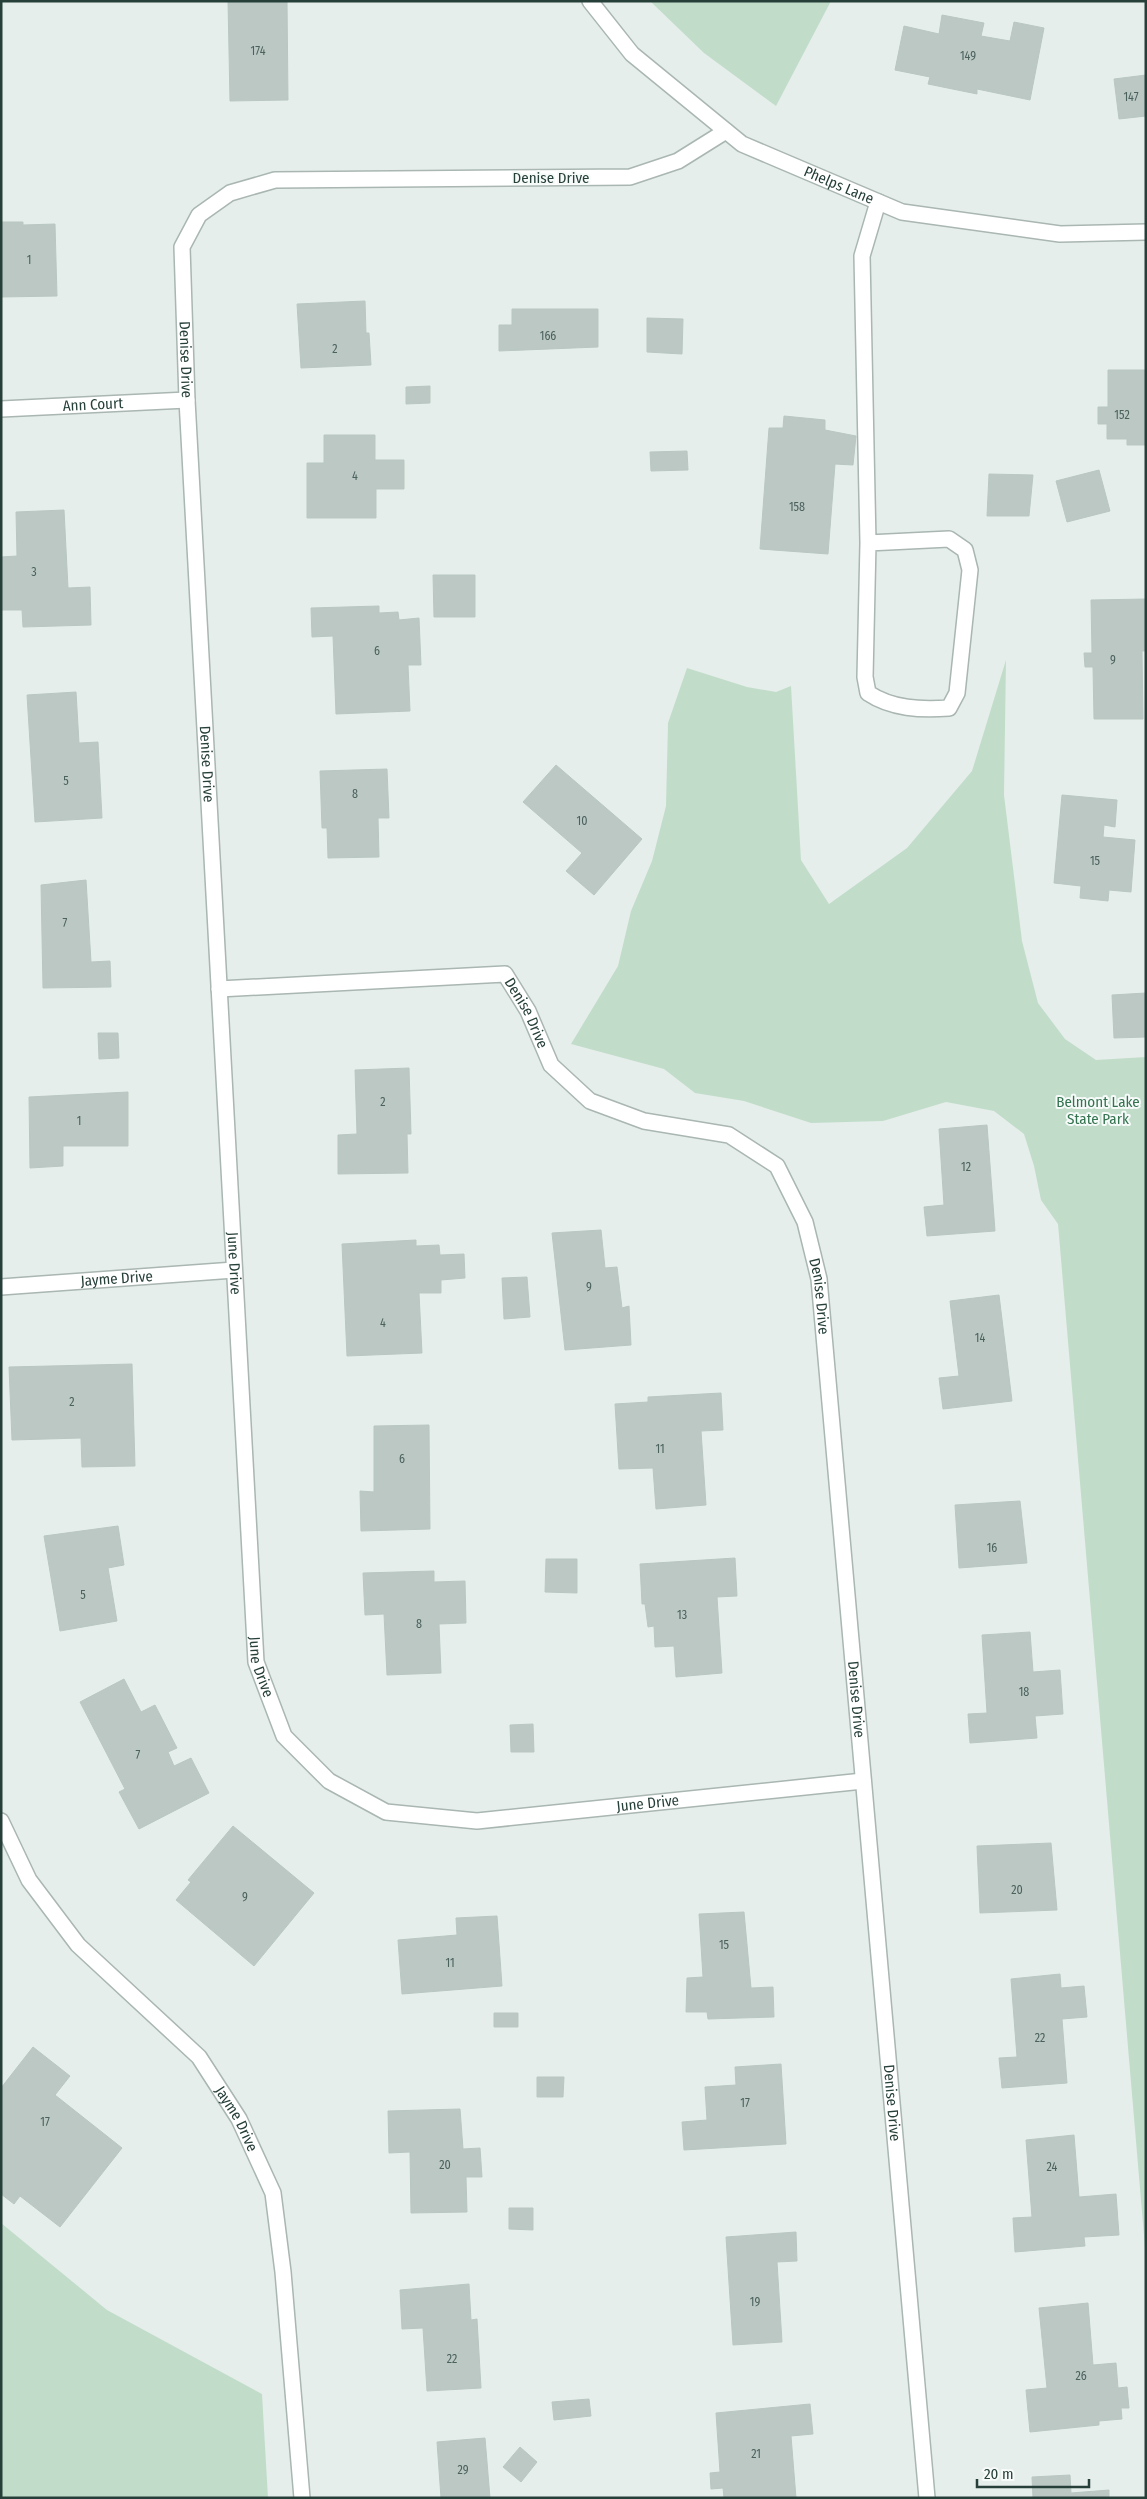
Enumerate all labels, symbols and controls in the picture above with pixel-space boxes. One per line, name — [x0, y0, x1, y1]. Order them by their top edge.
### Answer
house number: 174 — [251, 44, 266, 58]
house number: 149 — [960, 49, 976, 63]
house number: 147 — [1123, 90, 1139, 104]
street label: Phelps Lane — [801, 162, 876, 208]
street label: Denise Drive — [513, 169, 589, 187]
house number: 1 — [27, 253, 31, 267]
street label: Denise Drive — [175, 321, 196, 398]
house number: 166 — [540, 329, 556, 343]
house number: 2 — [332, 342, 338, 356]
street label: Ann Court — [62, 394, 124, 415]
house number: 152 — [1114, 408, 1130, 422]
house number: 4 — [352, 469, 358, 483]
house number: 158 — [789, 500, 805, 514]
house number: 3 — [31, 565, 37, 579]
house number: 6 — [374, 644, 380, 658]
house number: 9 — [1110, 653, 1116, 667]
street label: Denise Drive — [196, 725, 218, 803]
house number: 5 — [63, 774, 69, 788]
house number: 8 — [352, 787, 358, 801]
house number: 10 — [577, 814, 587, 828]
house number: 15 — [1090, 854, 1101, 868]
house number: 7 — [63, 916, 68, 930]
street label: Denise Drive — [501, 974, 552, 1051]
park label: Belmont Lake State Park — [1056, 1093, 1140, 1128]
house number: 2 — [380, 1095, 386, 1109]
house number: 1 — [77, 1114, 81, 1128]
house number: 12 — [961, 1160, 971, 1174]
street label: June Drive — [224, 1232, 245, 1295]
street label: Denise Drive — [805, 1256, 833, 1335]
street label: Jayme Drive — [80, 1267, 153, 1290]
house number: 9 — [586, 1280, 592, 1294]
house number: 4 — [380, 1316, 386, 1330]
house number: 14 — [975, 1331, 985, 1345]
house number: 2 — [69, 1395, 75, 1409]
house number: 11 — [655, 1442, 665, 1456]
house number: 6 — [399, 1452, 405, 1466]
house number: 16 — [987, 1541, 997, 1555]
house number: 5 — [80, 1588, 86, 1602]
house number: 13 — [677, 1608, 687, 1622]
house number: 8 — [416, 1617, 422, 1631]
street label: June Drive — [246, 1636, 278, 1700]
street label: Denise Drive — [844, 1660, 869, 1739]
house number: 18 — [1019, 1685, 1029, 1699]
house number: 7 — [136, 1748, 141, 1762]
street label: June Drive — [616, 1791, 680, 1815]
house number: 20 — [1011, 1883, 1023, 1897]
house number: 9 — [242, 1890, 248, 1904]
house number: 15 — [719, 1938, 730, 1952]
house number: 11 — [445, 1956, 455, 1970]
house number: 22 — [1035, 2031, 1045, 2045]
street label: Denise Drive — [880, 2064, 904, 2142]
street label: Jayme Drive — [211, 2083, 262, 2154]
house number: 17 — [740, 2096, 750, 2110]
house number: 17 — [40, 2115, 50, 2129]
house number: 20 — [439, 2158, 451, 2172]
house number: 24 — [1047, 2160, 1058, 2174]
house number: 19 — [750, 2295, 760, 2309]
house number: 22 — [447, 2352, 457, 2366]
house number: 26 — [1075, 2369, 1087, 2383]
house number: 21 — [751, 2447, 761, 2461]
scale bar — [977, 2456, 1090, 2488]
house number: 29 — [457, 2463, 469, 2477]
text: 20 m — [984, 2465, 1014, 2483]

